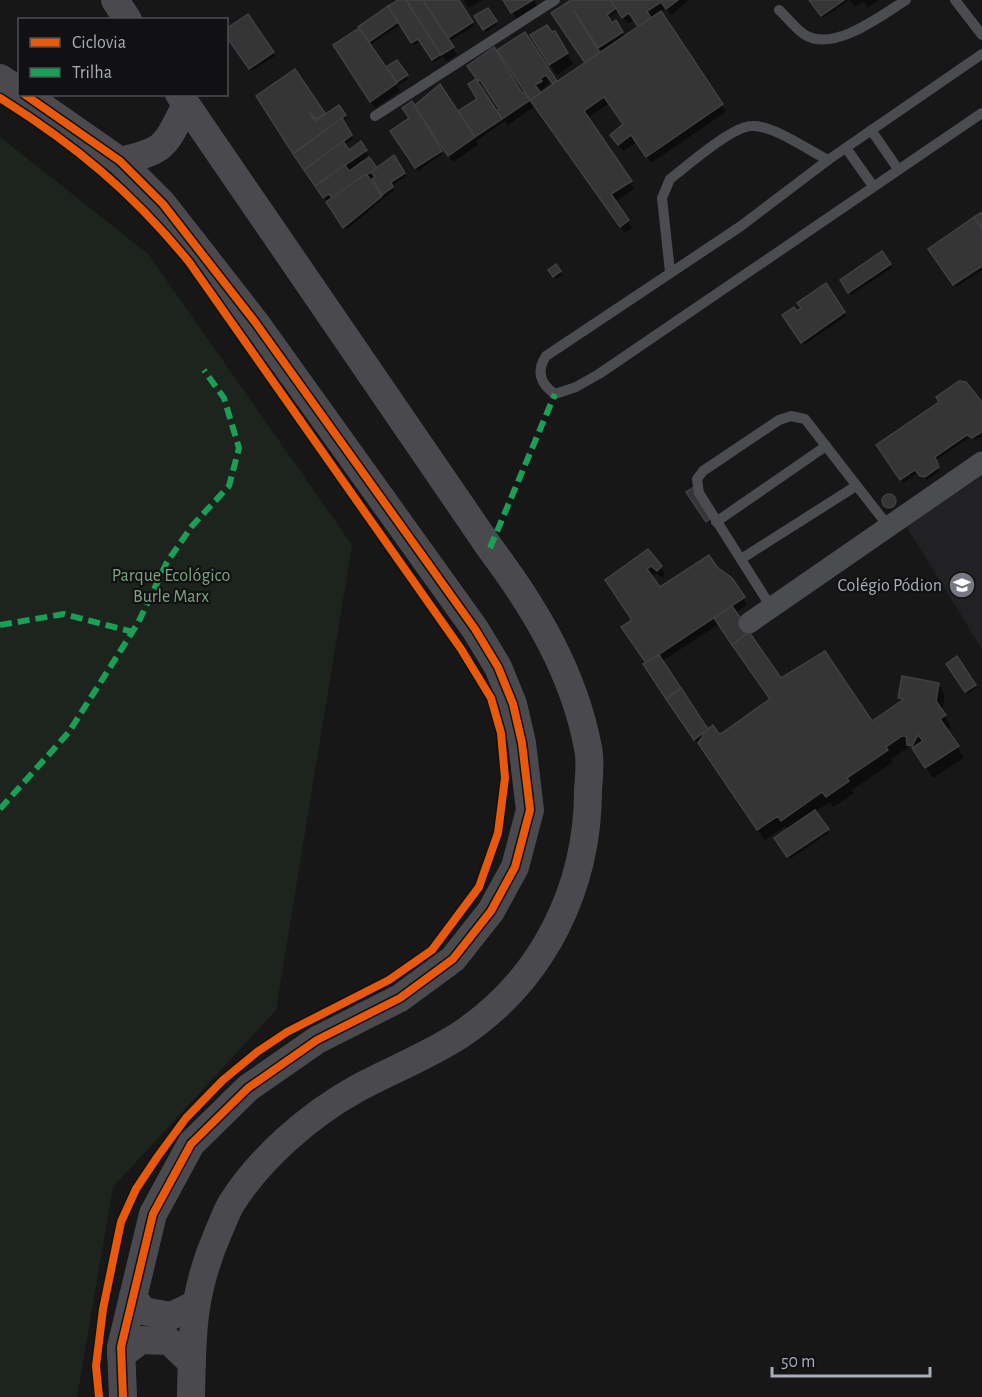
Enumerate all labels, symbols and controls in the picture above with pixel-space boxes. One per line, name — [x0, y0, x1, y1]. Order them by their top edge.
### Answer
legend — [18, 18, 228, 96]
text: Ciclovia — [72, 34, 126, 52]
text: Trilha — [72, 64, 112, 82]
park label: Parque Ecológico Burle Marx — [112, 567, 230, 606]
school or university icon: Colégio Pódion — [947, 570, 977, 600]
place label: Colégio Pódion — [838, 577, 942, 595]
scale bar — [772, 1340, 930, 1378]
text: 50 m — [781, 1353, 815, 1371]

